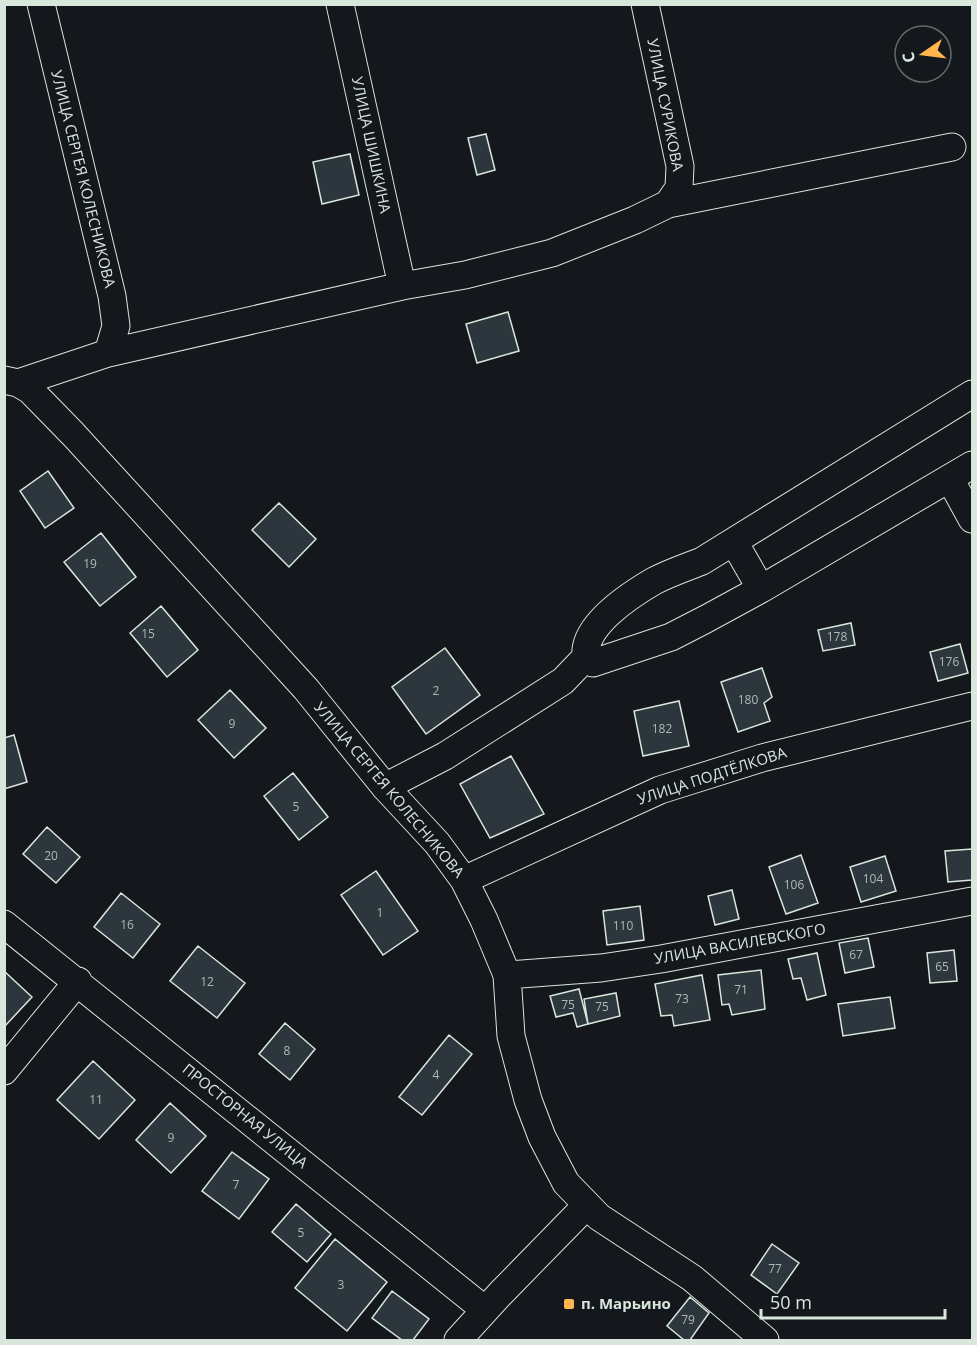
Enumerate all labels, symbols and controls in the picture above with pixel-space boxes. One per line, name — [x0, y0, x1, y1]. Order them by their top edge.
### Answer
north arrow — [893, 24, 953, 84]
street label: УЛИЦА СУРИКОВА — [643, 37, 689, 173]
text: С — [897, 50, 920, 65]
street label: УЛИЦА СЕРГЕЯ КОЛЕСНИКОВА — [47, 68, 121, 290]
street label: УЛИЦА ШИШКИНА — [348, 75, 396, 215]
house number: 19 — [83, 555, 97, 572]
house number: 15 — [141, 625, 155, 642]
house number: 178 — [827, 628, 847, 645]
house number: 176 — [939, 653, 959, 670]
house number: 2 — [433, 682, 440, 699]
house number: 180 — [738, 691, 758, 708]
street label: УЛИЦА СЕРГЕЯ КОЛЕСНИКОВА — [310, 697, 470, 882]
house number: 9 — [229, 715, 236, 732]
house number: 182 — [652, 720, 672, 737]
street label: УЛИЦА ПОДТЁЛКОВА — [635, 741, 789, 809]
house number: 5 — [293, 798, 300, 815]
house number: 20 — [44, 847, 58, 864]
house number: 104 — [863, 870, 883, 887]
house number: 106 — [784, 876, 804, 893]
house number: 1 — [377, 904, 383, 921]
house number: 16 — [120, 916, 134, 933]
house number: 110 — [613, 917, 633, 934]
street label: УЛИЦА ВАСИЛЕВСКОГО — [652, 918, 827, 968]
house number: 67 — [849, 946, 863, 963]
house number: 65 — [935, 958, 949, 975]
house number: 12 — [200, 973, 214, 990]
house number: 71 — [734, 981, 748, 998]
house number: 73 — [675, 990, 689, 1007]
house number: 75 — [561, 996, 575, 1013]
house number: 75 — [595, 998, 609, 1015]
house number: 8 — [284, 1042, 291, 1059]
street label: ПРОСТОРНАЯ УЛИЦА — [179, 1058, 313, 1172]
house number: 4 — [433, 1066, 440, 1083]
house number: 11 — [89, 1091, 103, 1108]
house number: 9 — [168, 1129, 175, 1146]
house number: 7 — [233, 1176, 240, 1193]
house number: 5 — [298, 1224, 305, 1241]
house number: 77 — [768, 1260, 782, 1277]
house number: 3 — [338, 1276, 345, 1293]
scale bar — [761, 1282, 946, 1320]
text: 50 m — [770, 1290, 812, 1314]
place label: п. Марьино — [581, 1293, 671, 1313]
marker: п. Марьино — [562, 1297, 576, 1311]
house number: 79 — [681, 1311, 695, 1328]

